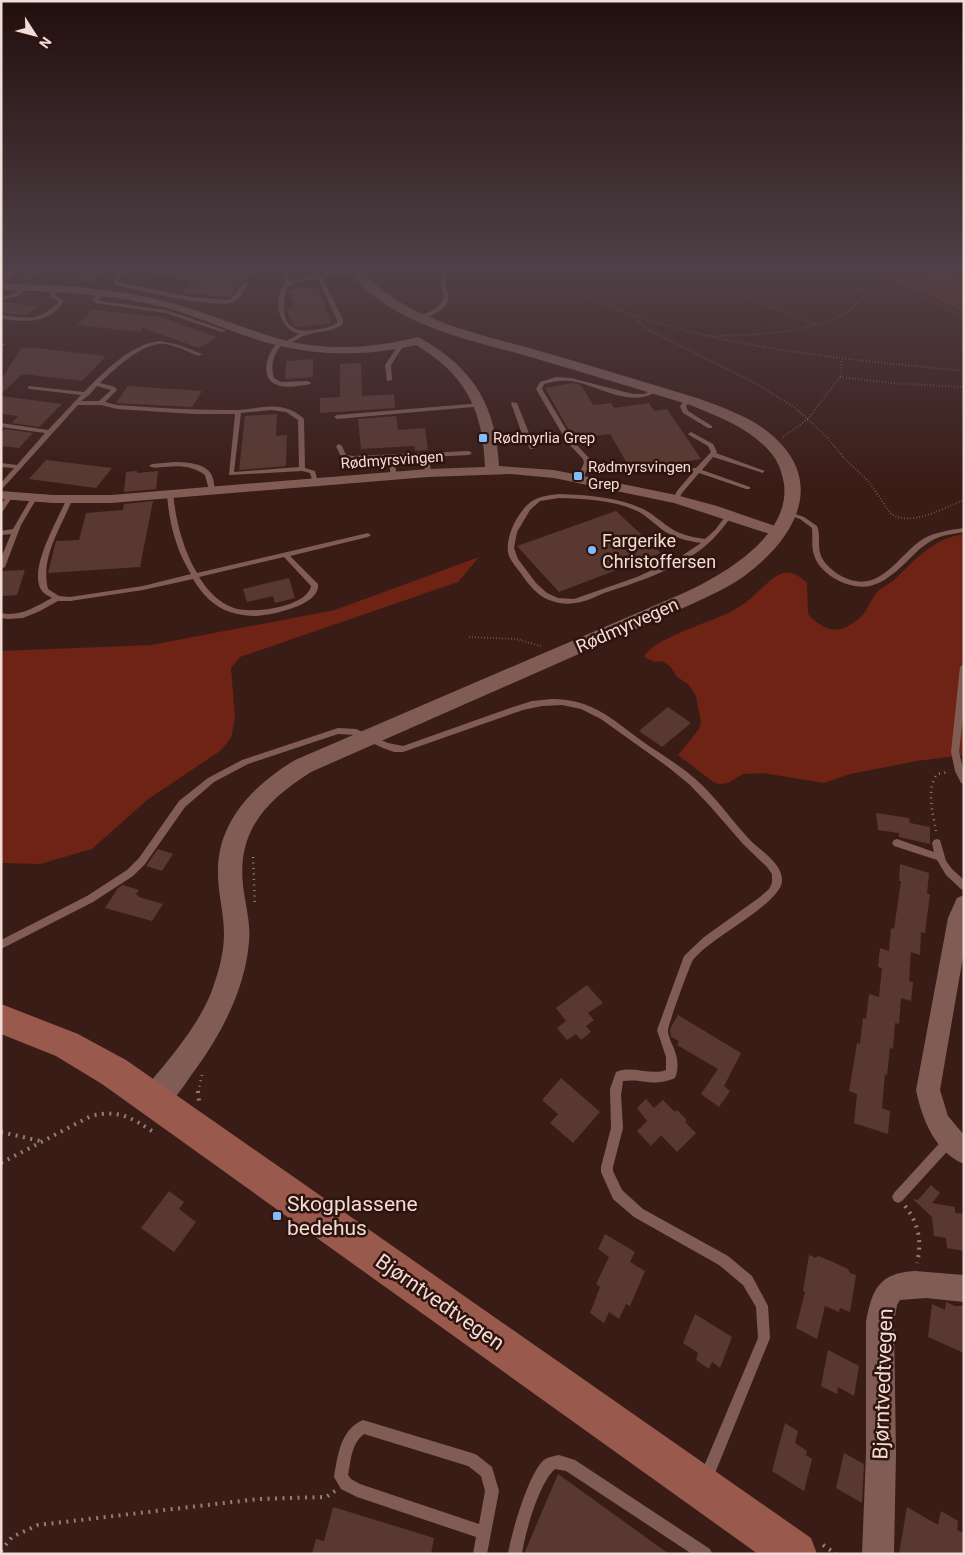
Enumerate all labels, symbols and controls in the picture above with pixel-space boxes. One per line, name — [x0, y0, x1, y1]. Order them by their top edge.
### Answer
north arrow — [10, 10, 60, 60]
text: N — [36, 34, 55, 51]
place label: Rødmyrlia Grep — [493, 429, 595, 447]
marker: Rødmyrlia Grep — [477, 432, 489, 444]
street label: Rødmyrsvingen — [340, 447, 444, 473]
place label: Rødmyrsvingen Grep — [588, 458, 691, 493]
marker: Rødmyrsvingen Grep — [572, 470, 584, 482]
place label: Fargerike Christoffersen — [602, 530, 716, 572]
marker: Fargerike Christoffersen — [586, 544, 598, 556]
street label: Rødmyrvegen — [573, 593, 681, 657]
place label: Skogplassene bedehus — [287, 1192, 418, 1240]
marker: Skogplassene bedehus — [271, 1210, 283, 1222]
street label: Bjørntvedtvegen — [371, 1249, 509, 1355]
street label: Bjørntvedtvegen — [868, 1308, 898, 1460]

